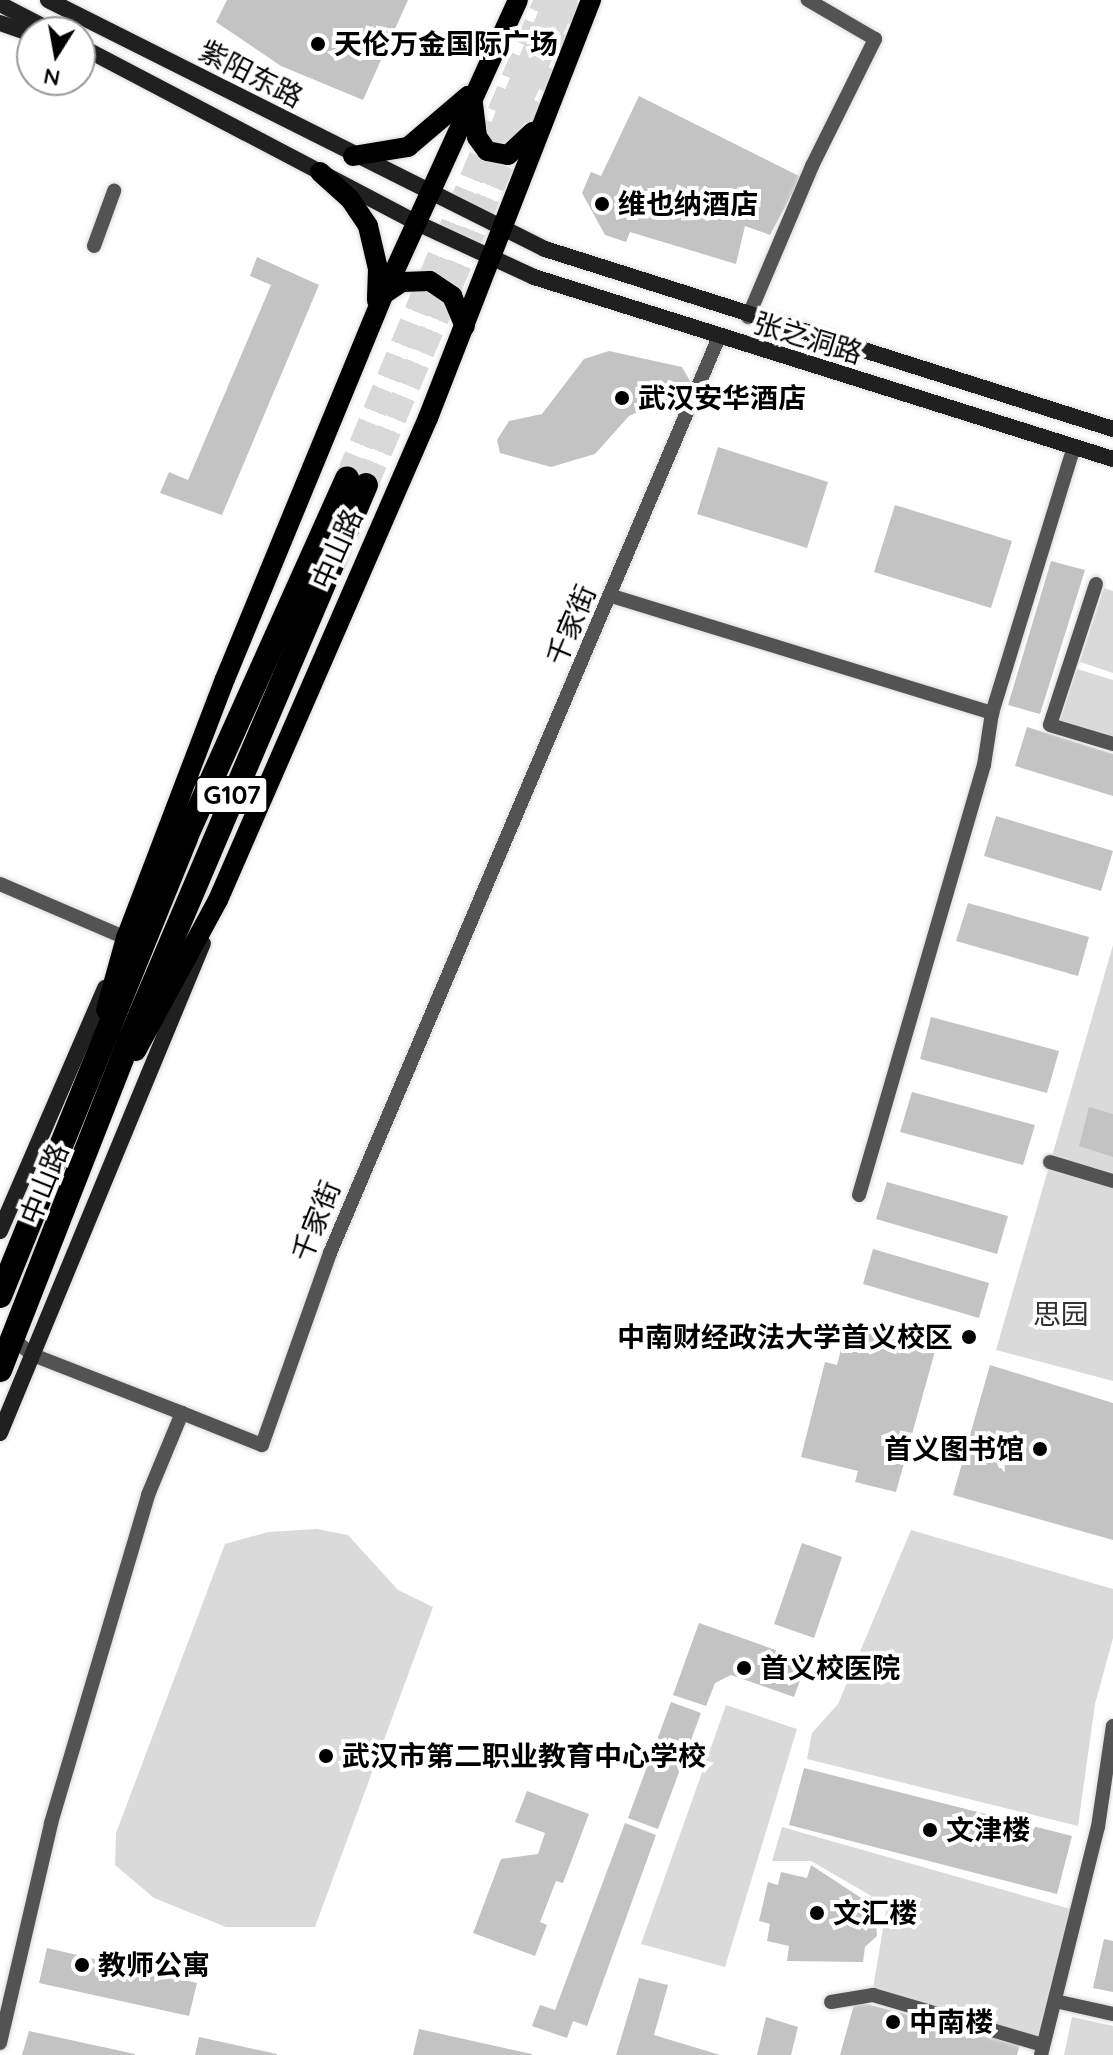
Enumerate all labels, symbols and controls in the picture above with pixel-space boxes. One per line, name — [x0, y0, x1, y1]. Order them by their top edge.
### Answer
north arrow — [16, 16, 96, 96]
place label: 天伦万金国际广场 — [334, 27, 558, 61]
street label: 紫阳东路 — [193, 34, 309, 114]
marker: 天伦万金国际广场 — [309, 35, 327, 53]
text: N — [41, 62, 62, 93]
place label: 维也纳酒店 — [618, 187, 758, 221]
marker: 维也纳酒店 — [593, 195, 611, 213]
street label: 张之洞路 — [750, 306, 866, 370]
place label: 武汉安华酒店 — [638, 381, 806, 415]
marker: 武汉安华酒店 — [613, 389, 631, 407]
street label: 中山路 — [305, 504, 369, 594]
street label: 千家街 — [539, 580, 603, 670]
road number: G107 — [194, 773, 270, 817]
street label: 中山路 — [13, 1139, 75, 1229]
street label: 千家街 — [285, 1176, 347, 1266]
park label: 思园 — [1033, 1297, 1089, 1331]
place label: 中南财经政法大学首义校区 — [617, 1320, 953, 1354]
marker: 中南财经政法大学首义校区 — [960, 1328, 978, 1346]
place label: 首义图书馆 — [884, 1432, 1024, 1466]
marker: 首义图书馆 — [1031, 1440, 1049, 1458]
place label: 首义校医院 — [760, 1651, 900, 1685]
marker: 首义校医院 — [735, 1659, 753, 1677]
place label: 武汉市第二职业教育中心学校 — [342, 1739, 706, 1773]
marker: 武汉市第二职业教育中心学校 — [317, 1747, 335, 1765]
place label: 文津楼 — [946, 1813, 1030, 1847]
marker: 文津楼 — [921, 1821, 939, 1839]
place label: 文汇楼 — [833, 1896, 917, 1930]
marker: 文汇楼 — [808, 1904, 826, 1922]
place label: 教师公寓 — [98, 1948, 210, 1982]
marker: 教师公寓 — [73, 1956, 91, 1974]
place label: 中南楼 — [909, 2005, 993, 2039]
marker: 中南楼 — [884, 2013, 902, 2031]

